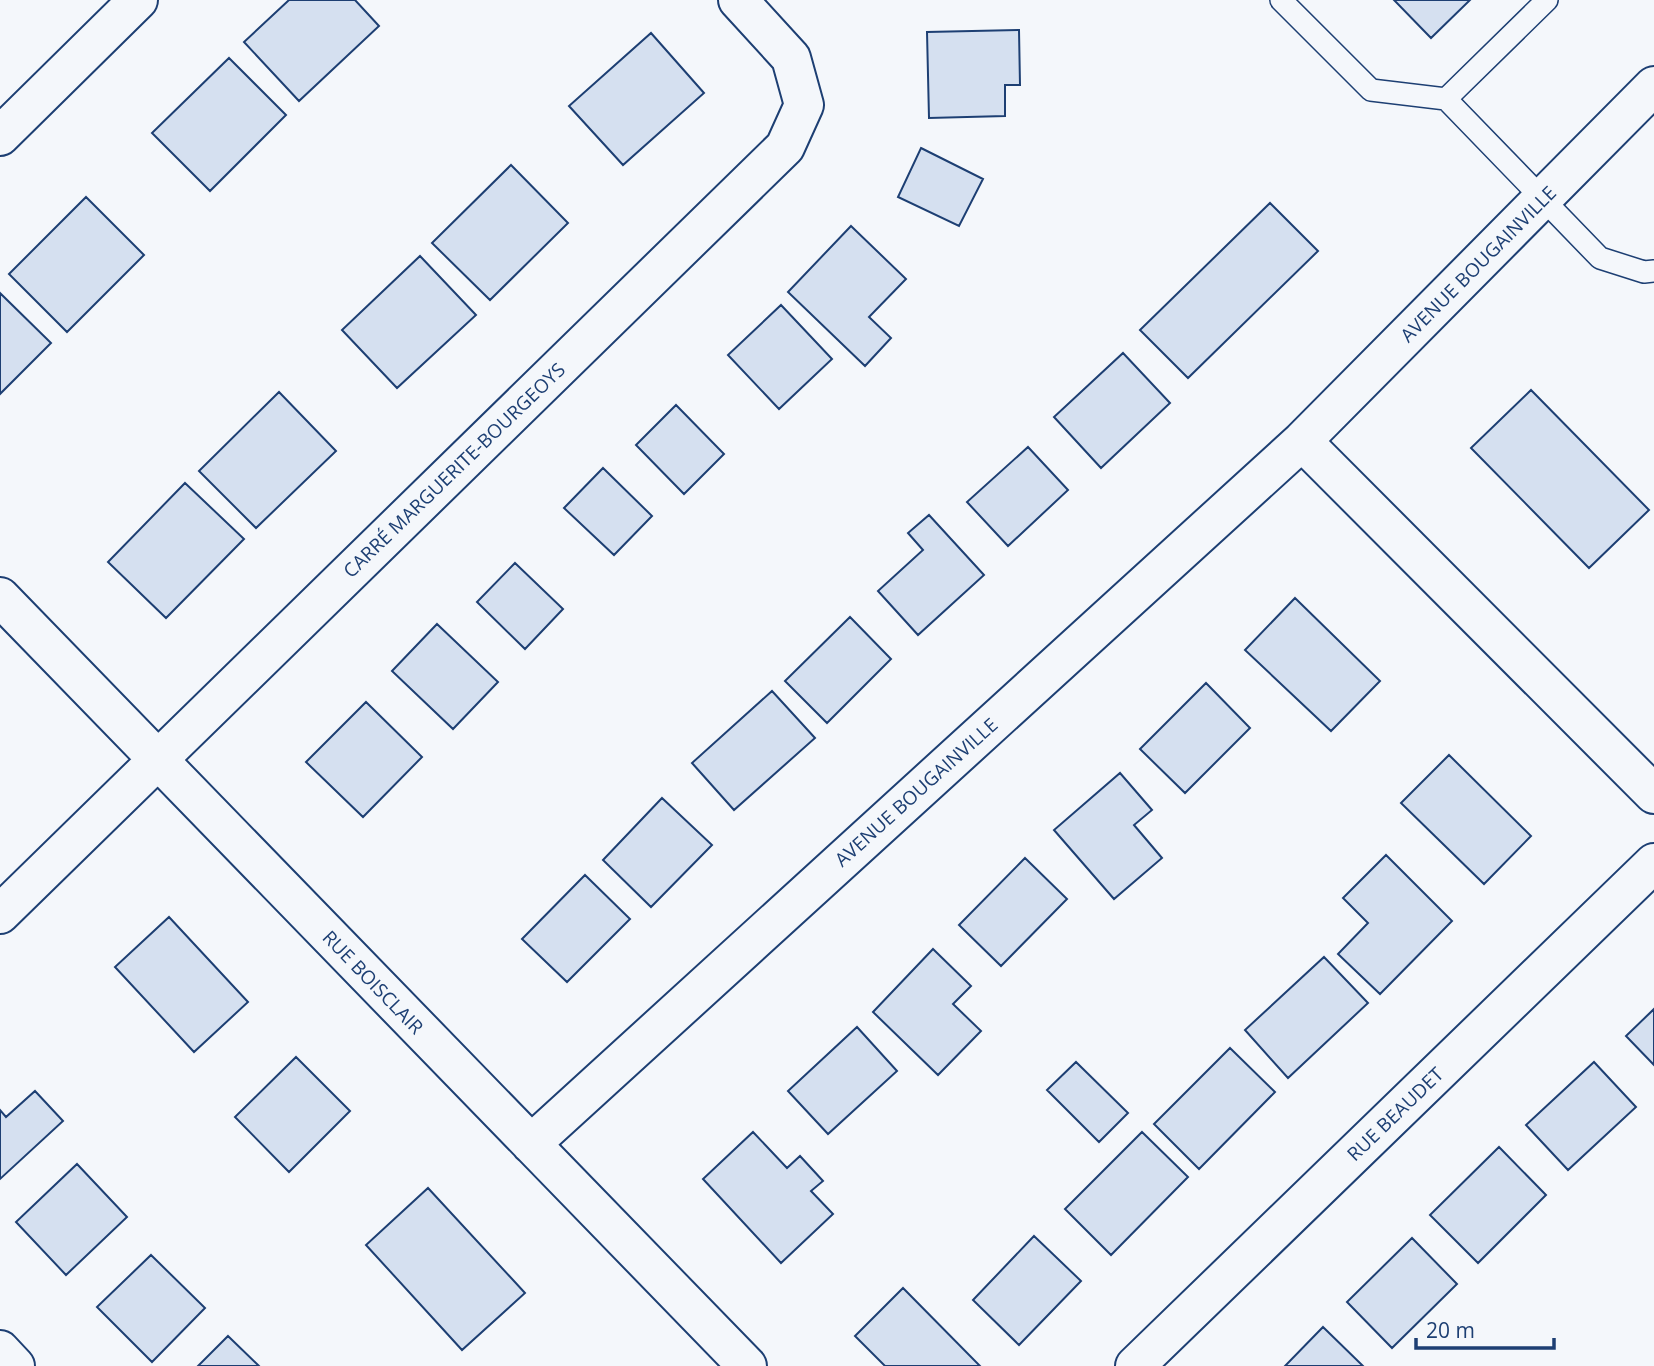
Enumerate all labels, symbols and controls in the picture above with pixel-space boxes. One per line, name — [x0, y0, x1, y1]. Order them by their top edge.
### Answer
street label: AVENUE BOUGAINVILLE — [1394, 180, 1562, 348]
street label: CARRÉ MARGUERITE-BOURGEOYS — [337, 357, 571, 583]
street label: AVENUE BOUGAINVILLE — [829, 712, 1003, 872]
street label: RUE BOISCLAIR — [317, 924, 429, 1040]
street label: RUE BEAUDET — [1341, 1061, 1449, 1167]
scale bar — [1416, 1306, 1554, 1350]
text: 20 m — [1426, 1316, 1475, 1344]

